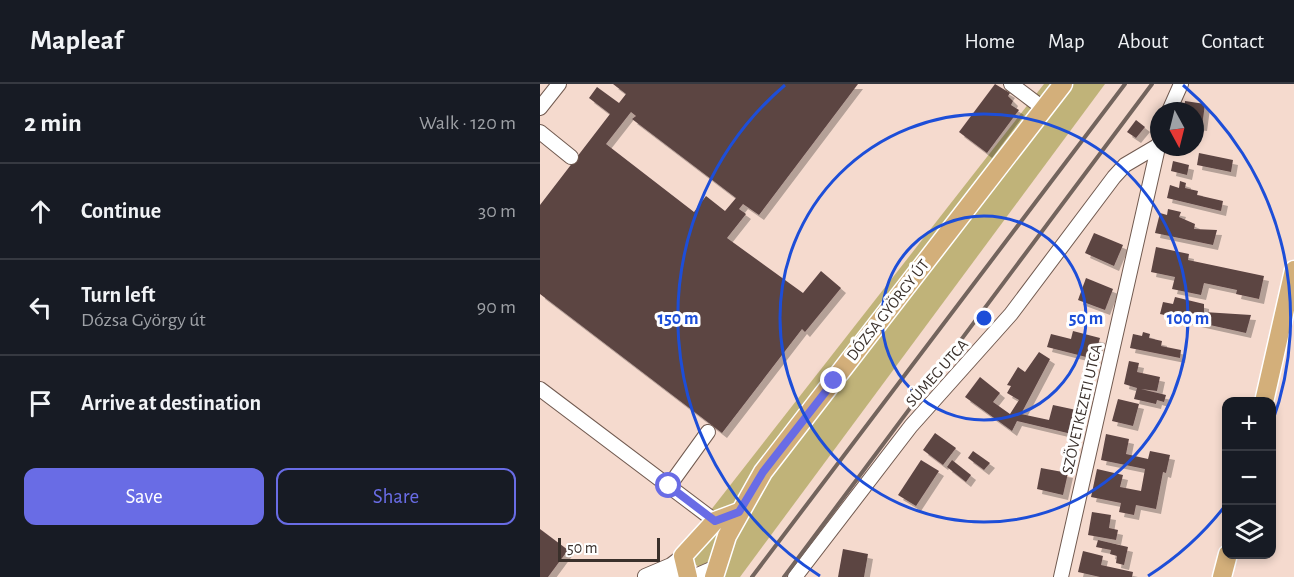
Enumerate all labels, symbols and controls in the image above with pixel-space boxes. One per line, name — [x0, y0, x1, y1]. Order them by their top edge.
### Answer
text: Mapleaf — [30, 27, 123, 55]
text: Home — [964, 31, 1015, 52]
text: Map — [1048, 31, 1085, 52]
text: About — [1118, 31, 1168, 52]
text: Contact — [1201, 31, 1264, 52]
north arrow — [1150, 102, 1204, 156]
text: 2 min — [24, 110, 82, 136]
text: Walk · 120 m — [419, 113, 516, 133]
icon: ahead — [24, 195, 57, 228]
text: Continue — [81, 200, 161, 222]
text: 30 m — [478, 201, 516, 221]
street label: DÓZSA GYÖRGY ÚT — [842, 255, 932, 364]
text: Turn left — [81, 284, 155, 306]
icon: left — [24, 291, 57, 324]
text: 90 m — [477, 297, 516, 317]
centre of rings — [974, 308, 994, 328]
text: Dózsa György út — [81, 310, 206, 330]
text: 150 m — [658, 310, 698, 328]
text: 50 m — [1069, 310, 1103, 328]
text: 100 m — [1167, 310, 1209, 328]
street label: SÜMEG UTCA — [901, 335, 971, 410]
street label: SZÖVETKEZETI UTCA — [1057, 342, 1105, 475]
route end — [820, 367, 846, 393]
icon: arrive — [24, 387, 57, 420]
text: Arrive at destination — [81, 392, 261, 414]
map controls — [1222, 397, 1276, 559]
button: + — [1222, 397, 1276, 451]
button: − — [1222, 451, 1276, 505]
button: Save — [24, 468, 264, 525]
button: Share — [276, 468, 516, 525]
route start — [655, 472, 681, 498]
button: layers — [1222, 505, 1276, 559]
scale bar — [558, 535, 660, 562]
text: 50 m — [567, 540, 598, 556]

